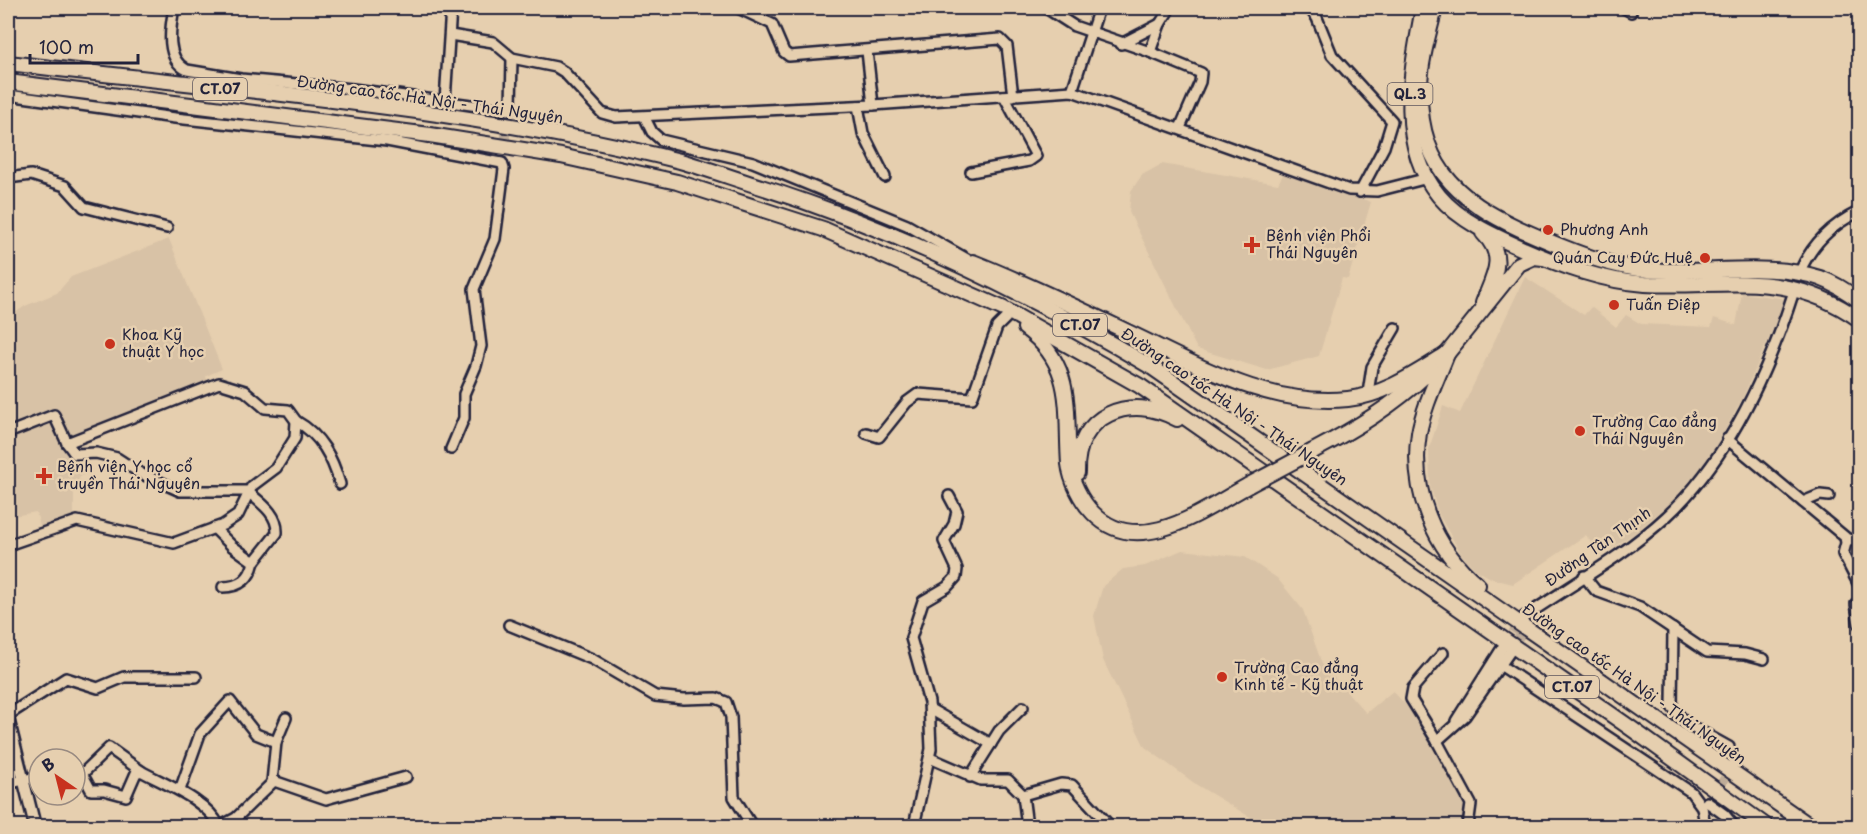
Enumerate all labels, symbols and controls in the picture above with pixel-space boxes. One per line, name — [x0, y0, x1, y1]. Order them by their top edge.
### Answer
scale bar — [30, 27, 138, 65]
text: 100 m — [39, 33, 94, 60]
street label: Đường cao tốc Hà Nội - Thái Nguyên — [296, 68, 565, 129]
road number: CT.07 — [193, 78, 247, 100]
road number: QL.3 — [1388, 83, 1432, 105]
place label: Phương Anh — [1560, 217, 1649, 240]
place label: Bệnh viện Phổi Thái Nguyên — [1266, 223, 1371, 263]
marker: Phương Anh — [1541, 223, 1555, 237]
marker: Bệnh viện Phổi Thái Nguyên — [1243, 236, 1261, 254]
place label: Quán Cay Đức Huệ — [1553, 245, 1693, 268]
marker: Quán Cay Đức Huệ — [1698, 251, 1712, 265]
place label: Tuấn Điệp — [1626, 292, 1700, 315]
marker: Tuấn Điệp — [1607, 298, 1621, 312]
road number: CT.07 — [1053, 314, 1107, 336]
street label: Đường cao tốc Hà Nội - Thái Nguyên — [1117, 321, 1353, 490]
place label: Khoa Kỹ thuật Y học — [122, 322, 204, 362]
marker: Khoa Kỹ thuật Y học — [103, 337, 117, 351]
place label: Trường Cao đẳng Thái Nguyên — [1592, 409, 1717, 449]
marker: Trường Cao đẳng Thái Nguyên — [1573, 424, 1587, 438]
place label: Bệnh viện Y học cổ truyền Thái Nguyên — [57, 454, 200, 494]
marker: Bệnh viện Y học cổ truyền Thái Nguyên — [35, 467, 53, 485]
street label: Đường Tân Thịnh — [1539, 500, 1655, 591]
street label: Đường cao tốc Hà Nội - Thái Nguyên — [1518, 596, 1751, 769]
place label: Trường Cao đẳng Kinh tế - Kỹ thuật — [1234, 655, 1363, 695]
marker: Trường Cao đẳng Kinh tế - Kỹ thuật — [1215, 670, 1229, 684]
road number: CT.07 — [1545, 676, 1599, 698]
north arrow — [27, 747, 87, 807]
text: B — [36, 751, 59, 777]

